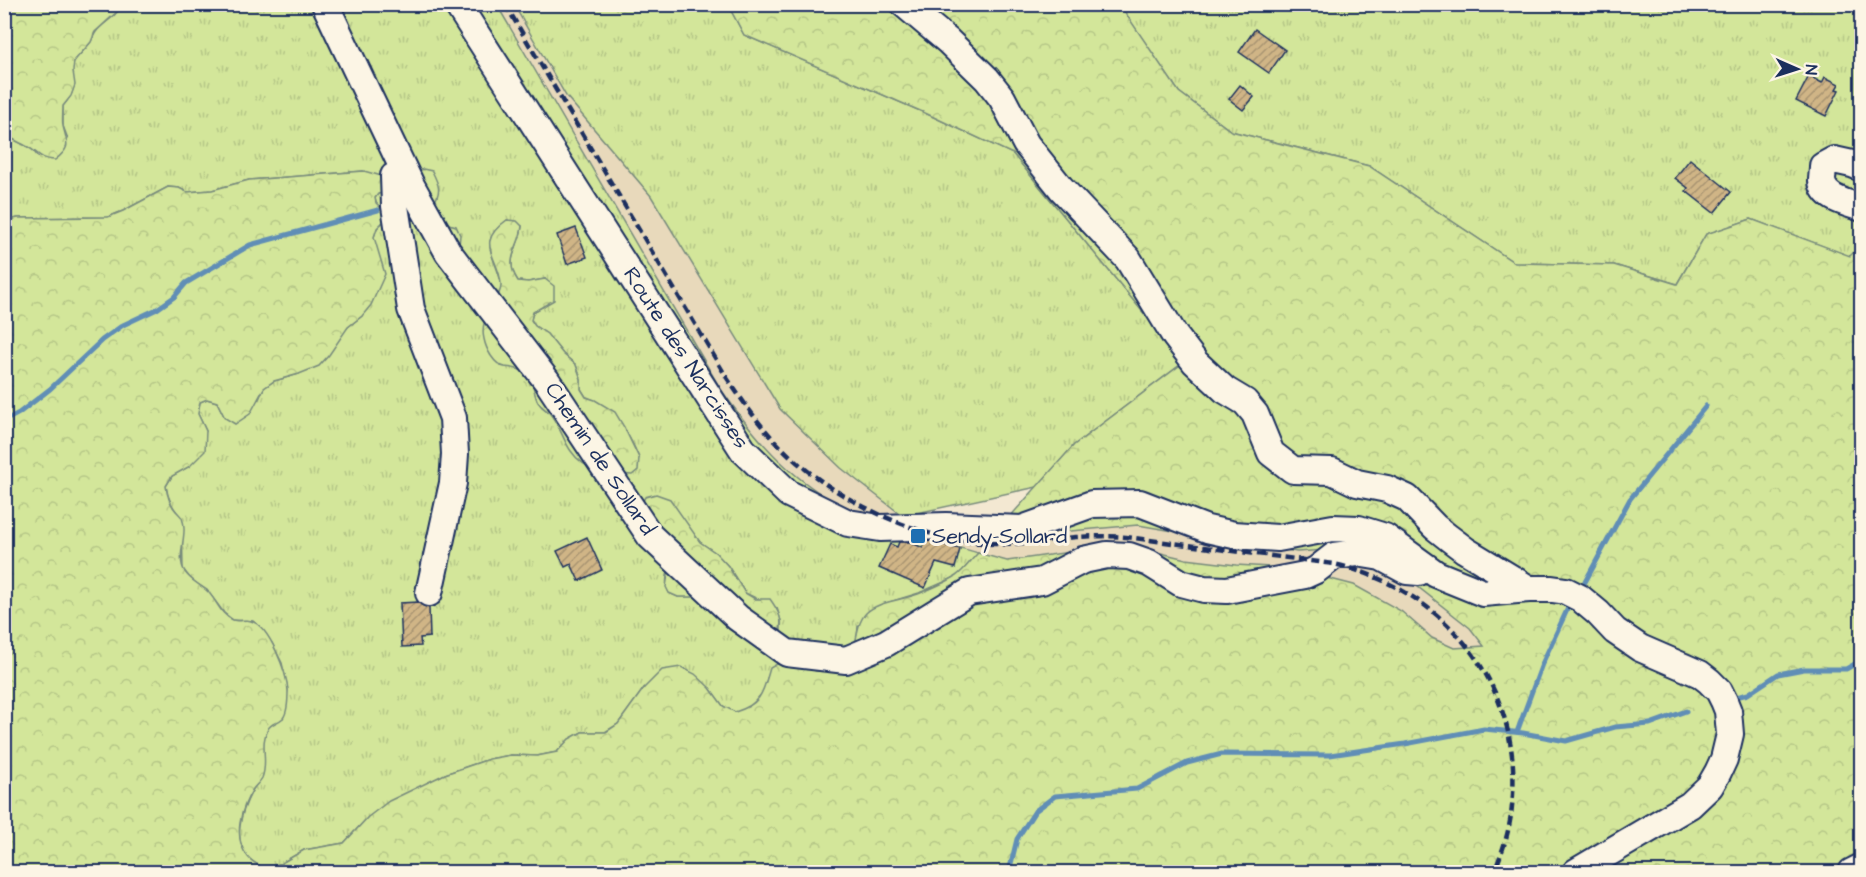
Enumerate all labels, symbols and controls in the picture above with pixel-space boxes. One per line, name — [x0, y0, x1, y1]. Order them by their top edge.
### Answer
north arrow — [1767, 39, 1827, 99]
text: N — [1800, 64, 1822, 75]
street label: Route des Narcisses — [615, 261, 757, 455]
street label: Chemin de Sollard — [537, 376, 663, 542]
place label: Sendy-Sollard — [932, 521, 1067, 553]
marker: Sendy-Sollard — [909, 527, 927, 545]

